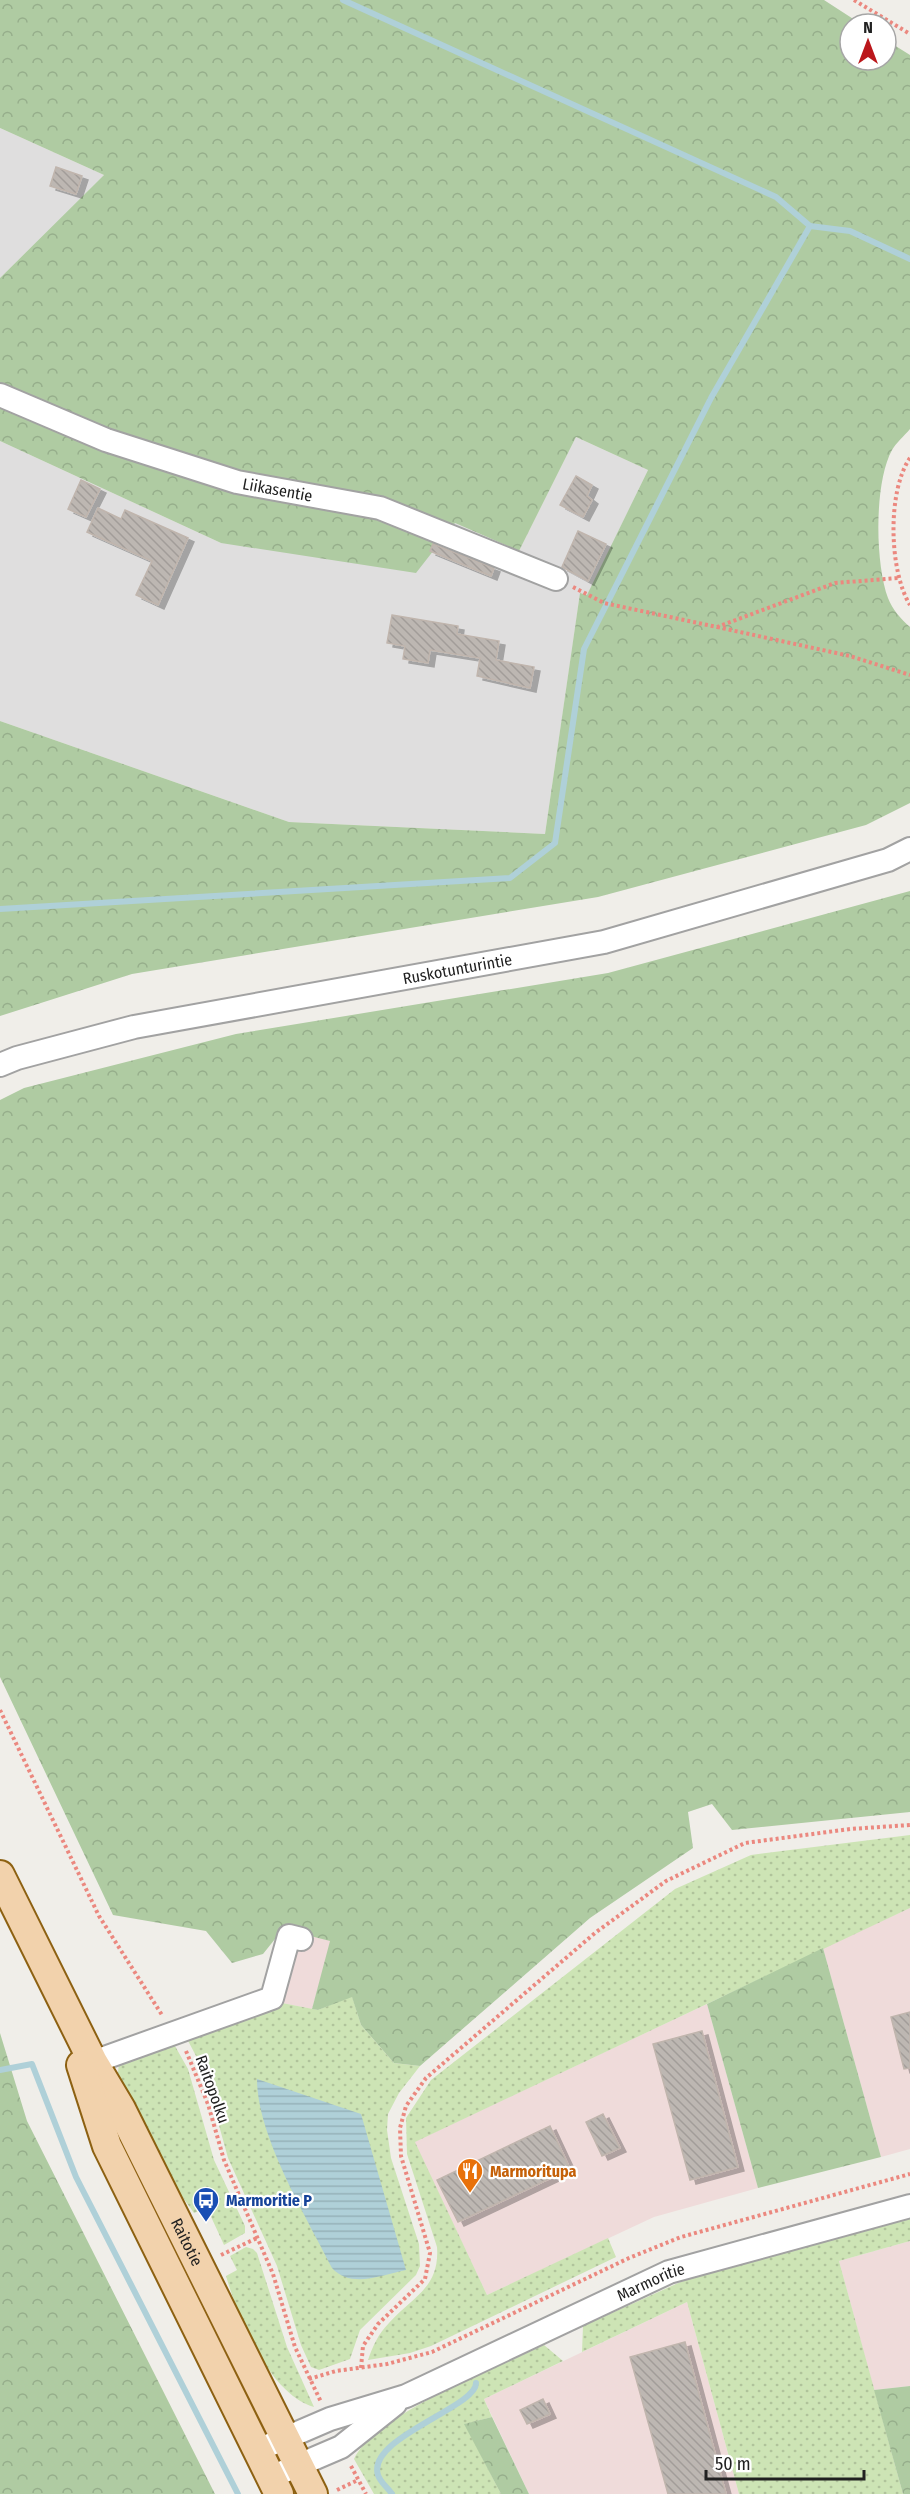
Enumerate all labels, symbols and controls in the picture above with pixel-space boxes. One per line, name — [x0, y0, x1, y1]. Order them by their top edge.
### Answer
north arrow — [838, 12, 898, 72]
text: N — [863, 18, 873, 37]
street label: Liikasentie — [241, 474, 314, 506]
street label: Ruskotunturintie — [401, 950, 514, 988]
street label: Raitopolku — [192, 2053, 234, 2126]
restaurant icon: Marmoritupa — [455, 2156, 485, 2194]
place label: Marmoritupa — [490, 2162, 577, 2181]
bus stop icon: Marmoritie P — [191, 2185, 221, 2223]
place label: Marmoritie P — [226, 2191, 312, 2210]
street label: Raitotie — [167, 2215, 207, 2269]
street label: Marmoritie — [614, 2259, 687, 2305]
scale bar — [706, 2443, 864, 2481]
text: 50 m — [715, 2453, 751, 2475]

